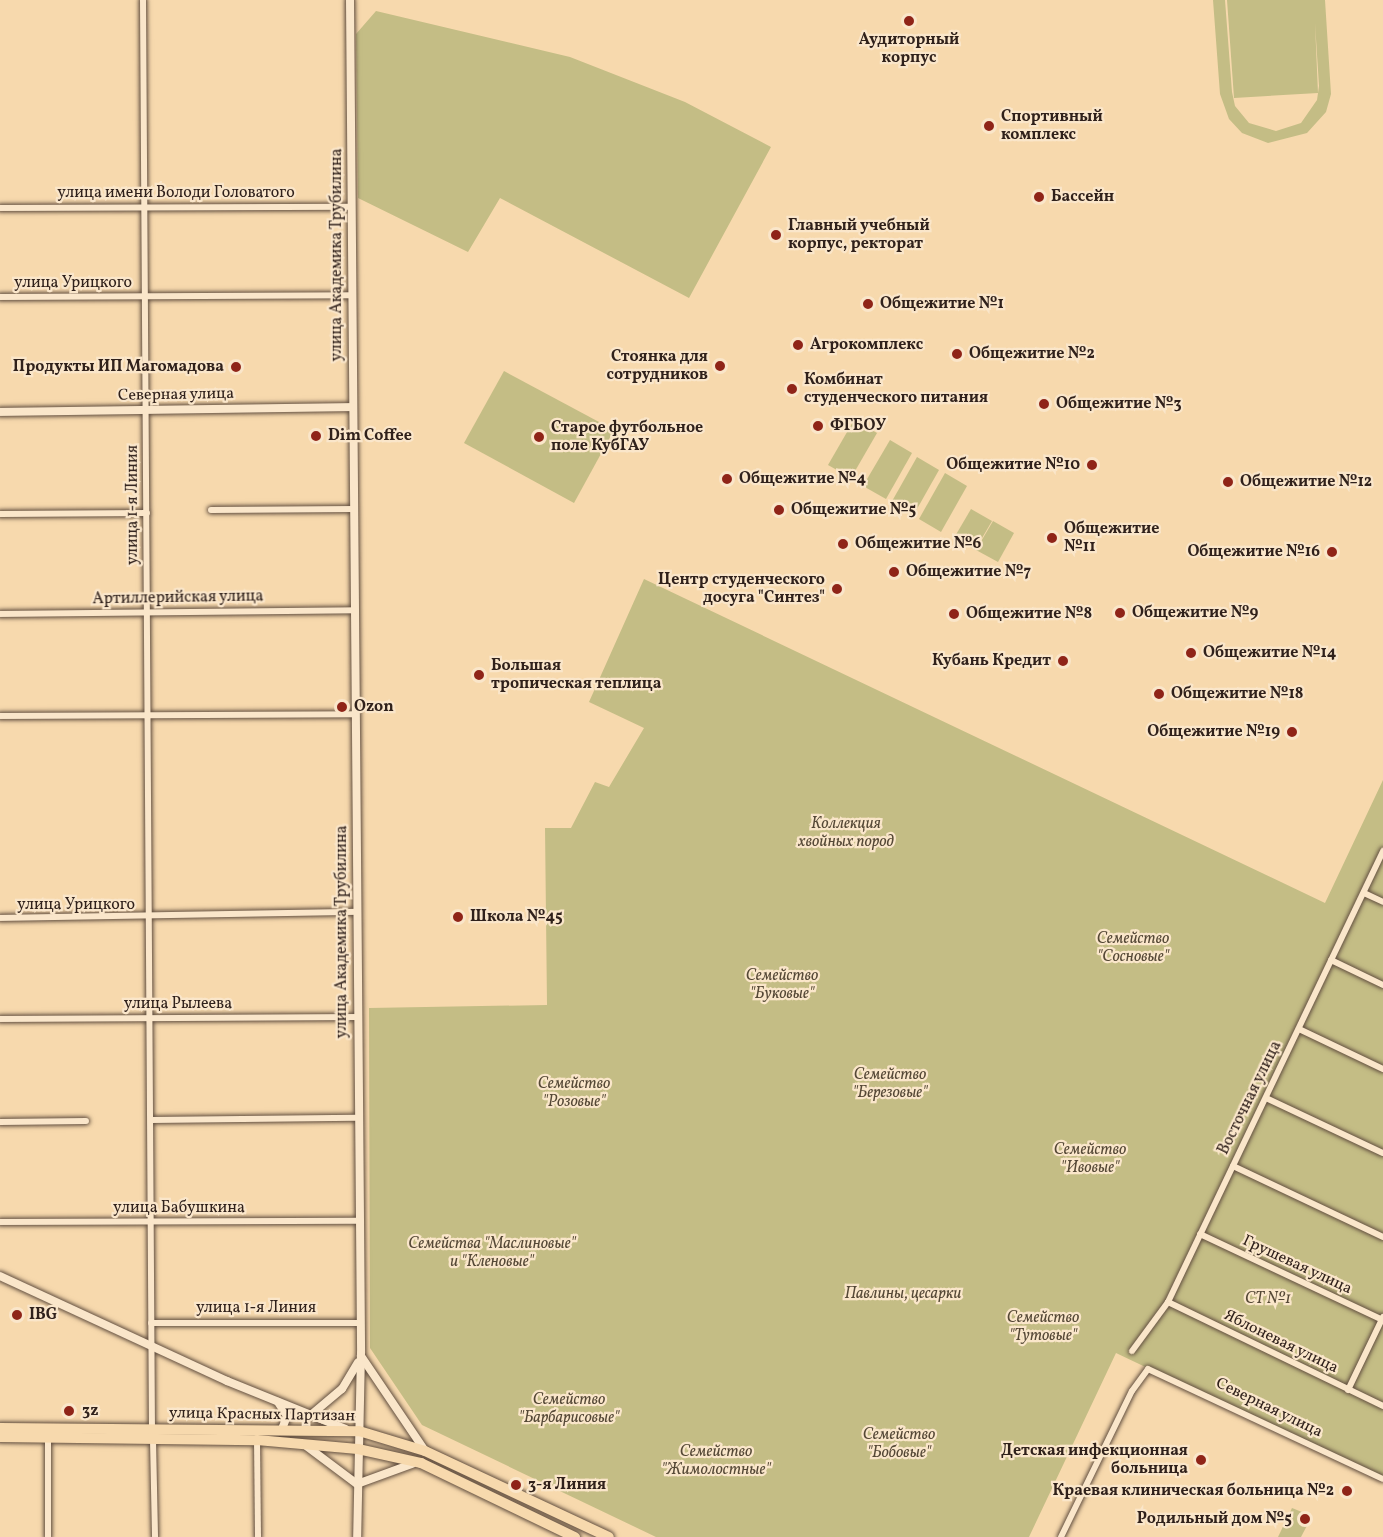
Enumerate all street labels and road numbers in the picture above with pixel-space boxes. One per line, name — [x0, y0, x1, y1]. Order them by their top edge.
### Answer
street label: улица Академика Трубилина — [327, 148, 347, 362]
street label: улица имени Володи Головатого — [57, 183, 295, 203]
street label: улица Урицкого — [14, 273, 132, 293]
street label: Северная улица — [117, 384, 235, 406]
street label: улица 1-я Линия — [123, 445, 143, 565]
street label: Артиллерийская улица — [92, 587, 264, 609]
street label: улица Академика Трубилина — [332, 825, 352, 1039]
street label: улица Урицкого — [17, 895, 135, 915]
street label: улица Рылеева — [124, 994, 232, 1014]
street label: Восточная улица — [1214, 1038, 1286, 1158]
street label: улица Бабушкина — [113, 1198, 245, 1218]
street label: Грушевая улица — [1239, 1231, 1355, 1299]
street label: улица 1-я Линия — [196, 1298, 316, 1318]
street label: Яблоневая улица — [1220, 1306, 1342, 1378]
street label: Северная улица — [1212, 1374, 1326, 1442]
street label: улица Красных Партизан — [169, 1404, 355, 1426]

